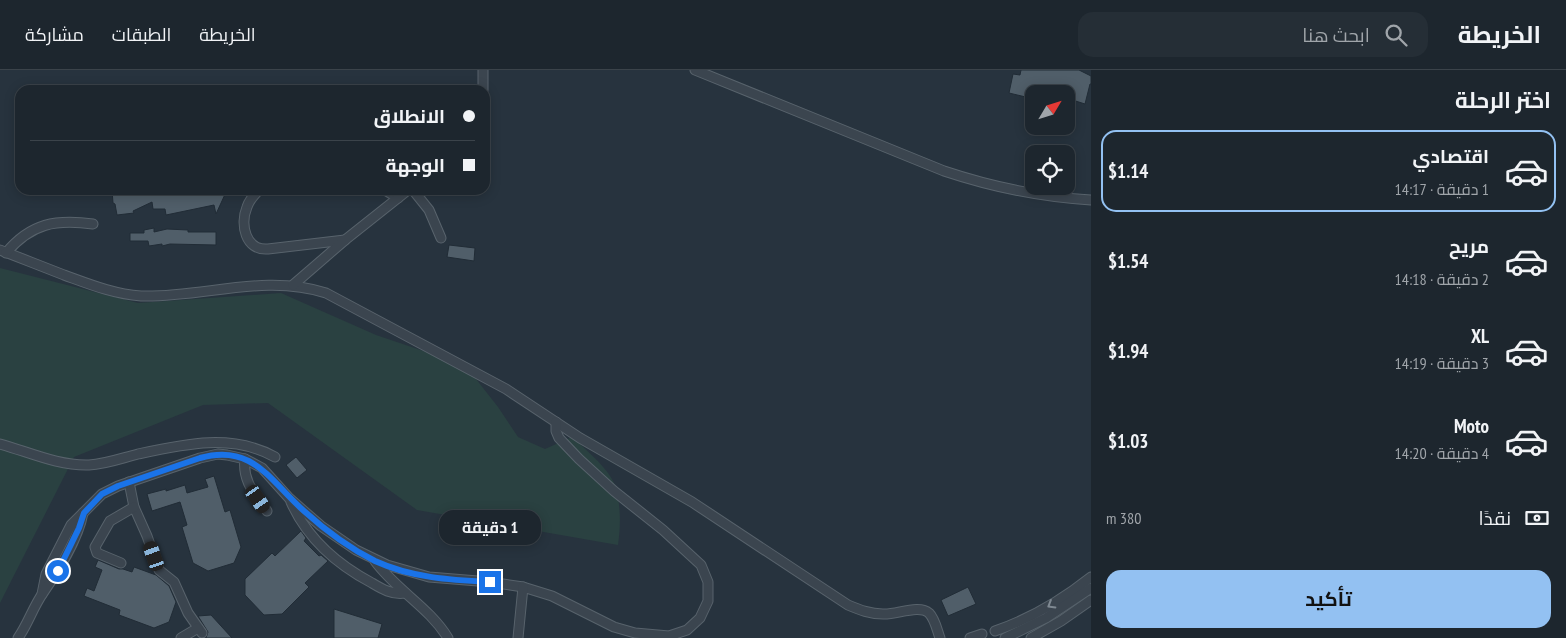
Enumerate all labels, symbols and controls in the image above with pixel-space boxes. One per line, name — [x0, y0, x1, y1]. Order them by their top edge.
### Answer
search box — [1078, 12, 1428, 57]
text: الخريطة — [1458, 19, 1541, 50]
icon: search — [1382, 21, 1410, 49]
text: مشاركة — [25, 23, 84, 46]
text: الطبقات — [112, 23, 171, 46]
text: الخريطة — [199, 23, 256, 46]
text: ابحث هنا — [1302, 23, 1370, 47]
north arrow — [1025, 85, 1075, 135]
map controls — [1025, 85, 1075, 195]
text: اختر الرحلة — [1455, 86, 1551, 114]
text: الانطلاق — [374, 104, 445, 128]
text: اقتصادي — [1413, 144, 1489, 168]
button: locate — [1025, 145, 1075, 195]
icon: car — [1504, 149, 1549, 194]
text: الوجهة — [385, 153, 445, 177]
text: $1.14 — [1108, 159, 1148, 183]
text: 1 دقيقة · 14:17 — [1394, 179, 1489, 199]
text: مريح — [1449, 234, 1489, 258]
icon: car — [1504, 239, 1549, 284]
text: $1.54 — [1108, 249, 1148, 273]
text: 2 دقيقة · 14:18 — [1394, 269, 1489, 289]
text: XL — [1471, 324, 1489, 348]
icon: car — [1504, 329, 1549, 374]
text: $1.94 — [1108, 339, 1148, 363]
text: 3 دقيقة · 14:19 — [1394, 353, 1489, 373]
text: Moto — [1454, 414, 1489, 438]
icon: car — [1504, 419, 1549, 464]
text: $1.03 — [1108, 429, 1148, 453]
text: 4 دقيقة · 14:20 — [1394, 443, 1489, 463]
car — [243, 482, 272, 516]
icon: cash — [1523, 504, 1551, 532]
text: نقدًا — [1479, 506, 1511, 530]
text: 380 m — [1106, 508, 1141, 528]
callout: 1 دقيقة — [439, 510, 541, 544]
text: 1 دقيقة — [462, 517, 518, 537]
car — [142, 539, 165, 573]
route start — [47, 560, 69, 582]
button: تأكيد — [1106, 570, 1551, 628]
route end — [479, 571, 501, 593]
one-way arrow — [1048, 598, 1057, 608]

